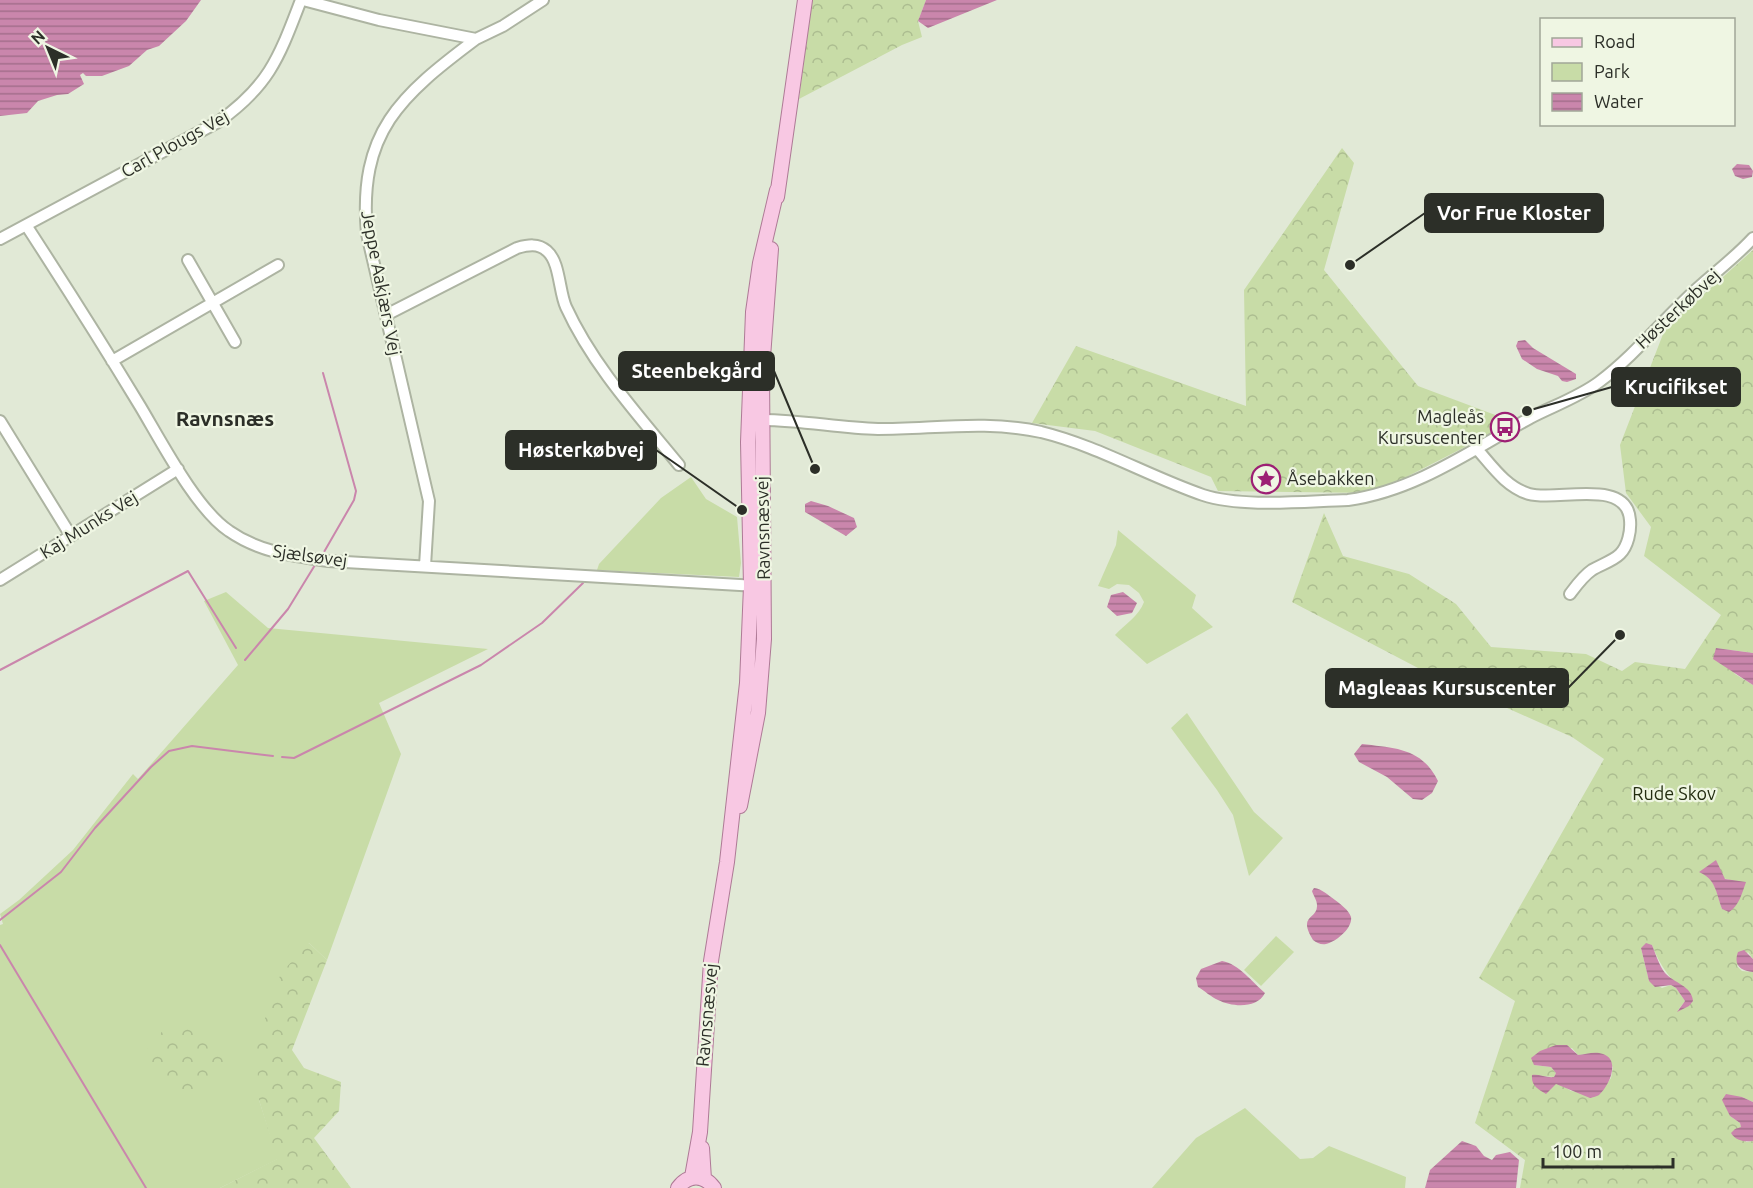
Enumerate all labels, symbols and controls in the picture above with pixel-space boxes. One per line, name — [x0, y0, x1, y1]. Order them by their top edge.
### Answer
north arrow — [18, 18, 78, 78]
legend — [1540, 18, 1735, 126]
text: N — [27, 26, 48, 48]
text: Road — [1594, 31, 1636, 51]
text: Park — [1594, 61, 1630, 81]
text: Water — [1594, 91, 1644, 111]
street label: Carl Plougs Vej — [117, 105, 232, 181]
callout: Vor Frue Kloster — [1425, 194, 1603, 232]
text: Vor Frue Kloster — [1437, 201, 1592, 224]
street label: Jeppe Aakjærs Vej — [358, 208, 406, 357]
street label: Høsterkøbvej — [1631, 264, 1723, 352]
callout: Steenbekgård — [619, 352, 774, 390]
text: Steenbekgård — [631, 359, 763, 382]
callout: Krucifikset — [1612, 368, 1740, 406]
text: Krucifikset — [1624, 375, 1728, 398]
district label: Ravnsnæs — [176, 406, 274, 430]
place label: Magleås Kursuscenter — [1378, 406, 1484, 447]
bus stop icon: Magleås Kursuscenter — [1489, 411, 1521, 443]
callout: Høsterkøbvej — [506, 431, 656, 469]
text: Høsterkøbvej — [518, 438, 644, 461]
place icon: Åsebakken — [1250, 463, 1282, 495]
place label: Åsebakken — [1287, 468, 1375, 488]
street label: Ravnsnæsvej — [751, 476, 773, 580]
street label: Kaj Munks Vej — [36, 486, 141, 562]
street label: Sjælsøvej — [271, 540, 349, 570]
callout: Magleaas Kursuscenter — [1326, 669, 1568, 707]
text: Magleaas Kursuscenter — [1338, 676, 1557, 699]
park label: Rude Skov — [1632, 783, 1716, 803]
street label: Ravnsnæsvej — [692, 962, 720, 1068]
scale bar — [1543, 1131, 1674, 1169]
text: 100 m — [1552, 1141, 1602, 1161]

